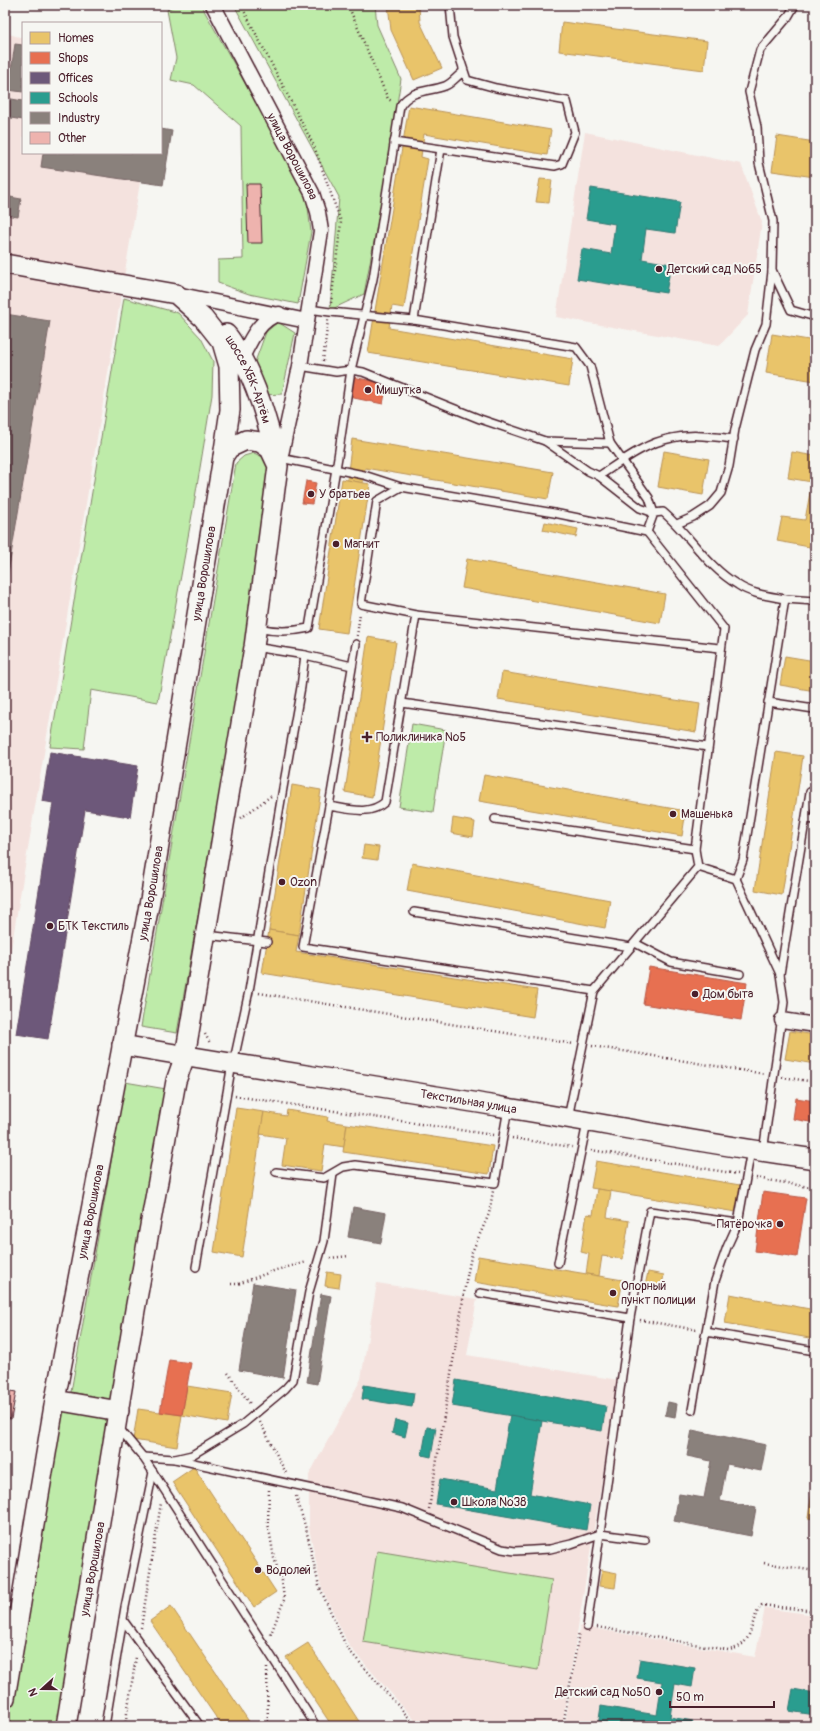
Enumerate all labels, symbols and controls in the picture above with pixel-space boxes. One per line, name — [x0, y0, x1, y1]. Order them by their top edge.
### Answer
legend — [22, 22, 162, 154]
text: Homes — [58, 31, 94, 46]
text: Shops — [58, 51, 89, 66]
text: Offices — [58, 71, 94, 86]
text: Schools — [58, 91, 98, 106]
street label: улица Ворошилова — [263, 109, 321, 202]
text: Industry — [58, 111, 100, 126]
text: Other — [58, 131, 87, 146]
place label: Детский сад №65 — [666, 262, 762, 277]
marker: Детский сад №65 — [654, 264, 664, 274]
street label: шоссе ХБК-Артём — [222, 332, 274, 425]
place label: Мишутка — [376, 383, 422, 398]
marker: Мишутка — [363, 385, 373, 395]
place label: У братьев — [319, 487, 370, 502]
marker: У братьев — [306, 489, 316, 499]
street label: улица Ворошилова — [188, 525, 219, 623]
place label: Магнит — [344, 537, 380, 552]
marker: Магнит — [331, 539, 341, 549]
place label: Поликлиника №5 — [376, 730, 466, 745]
marker: Поликлиника №5 — [361, 731, 373, 743]
place label: Машенька — [681, 807, 733, 822]
marker: Машенька — [668, 809, 678, 819]
street label: улица Ворошилова — [135, 844, 166, 943]
place label: Ozon — [290, 875, 317, 890]
marker: Ozon — [277, 877, 287, 887]
place label: БТК Текстиль — [58, 919, 129, 934]
marker: БТК Текстиль — [45, 921, 55, 931]
place label: Дом быта — [702, 987, 754, 1002]
marker: Дом быта — [690, 989, 700, 999]
street label: Текстильная улица — [419, 1086, 518, 1117]
street label: улица Ворошилова — [74, 1163, 107, 1261]
place label: Пятёрочка — [717, 1217, 772, 1232]
marker: Пятёрочка — [775, 1219, 785, 1229]
place label: Опорный пункт полиции — [621, 1279, 696, 1308]
marker: Опорный пункт полиции — [608, 1288, 618, 1298]
place label: Школа №38 — [462, 1495, 526, 1510]
marker: Школа №38 — [449, 1497, 459, 1507]
street label: улица Ворошилова — [77, 1520, 109, 1619]
place label: Водолей — [266, 1563, 311, 1578]
marker: Водолей — [253, 1565, 263, 1575]
north arrow — [22, 1669, 62, 1709]
scale bar — [670, 1683, 774, 1709]
place label: Детский сад №50 — [554, 1685, 651, 1700]
text: N — [26, 1686, 41, 1698]
marker: Детский сад №50 — [654, 1687, 664, 1697]
text: 50 m — [676, 1690, 704, 1705]

